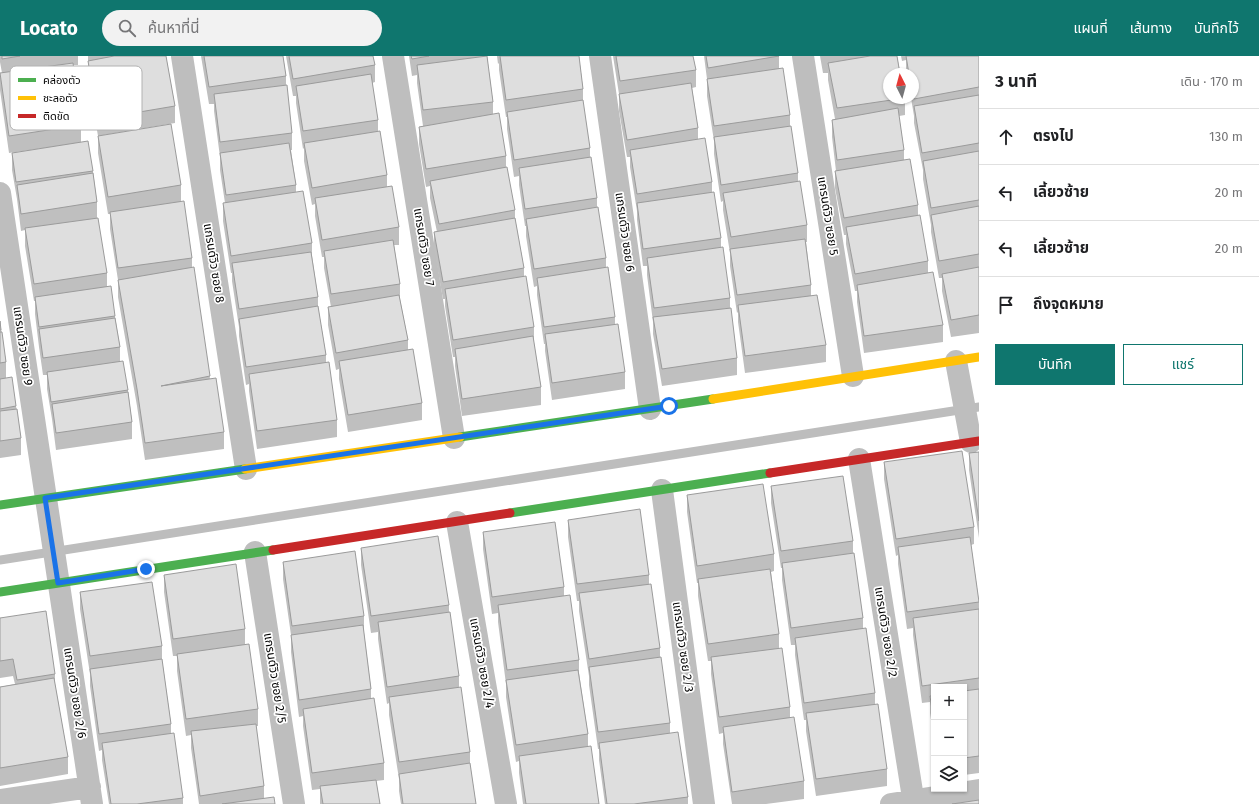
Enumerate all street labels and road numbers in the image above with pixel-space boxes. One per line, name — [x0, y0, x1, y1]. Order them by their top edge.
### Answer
street label: แกรนด์วิว ซอย 5 — [815, 176, 841, 256]
street label: แกรนด์วิว ซอย 6 — [613, 191, 637, 273]
street label: แกรนด์วิว ซอย 7 — [411, 207, 437, 287]
street label: แกรนด์วิว ซอย 8 — [201, 222, 227, 304]
street label: แกรนด์วิว ซอย 9 — [11, 306, 35, 386]
street label: แกรนด์วิว ซอย 2/2 — [872, 586, 900, 678]
street label: แกรนด์วิว ซอย 2/3 — [670, 601, 696, 693]
street label: แกรนด์วิว ซอย 2/4 — [467, 617, 497, 710]
street label: แกรนด์วิว ซอย 2/5 — [261, 632, 289, 724]
street label: แกรนด์วิว ซอย 2/6 — [61, 647, 89, 739]

